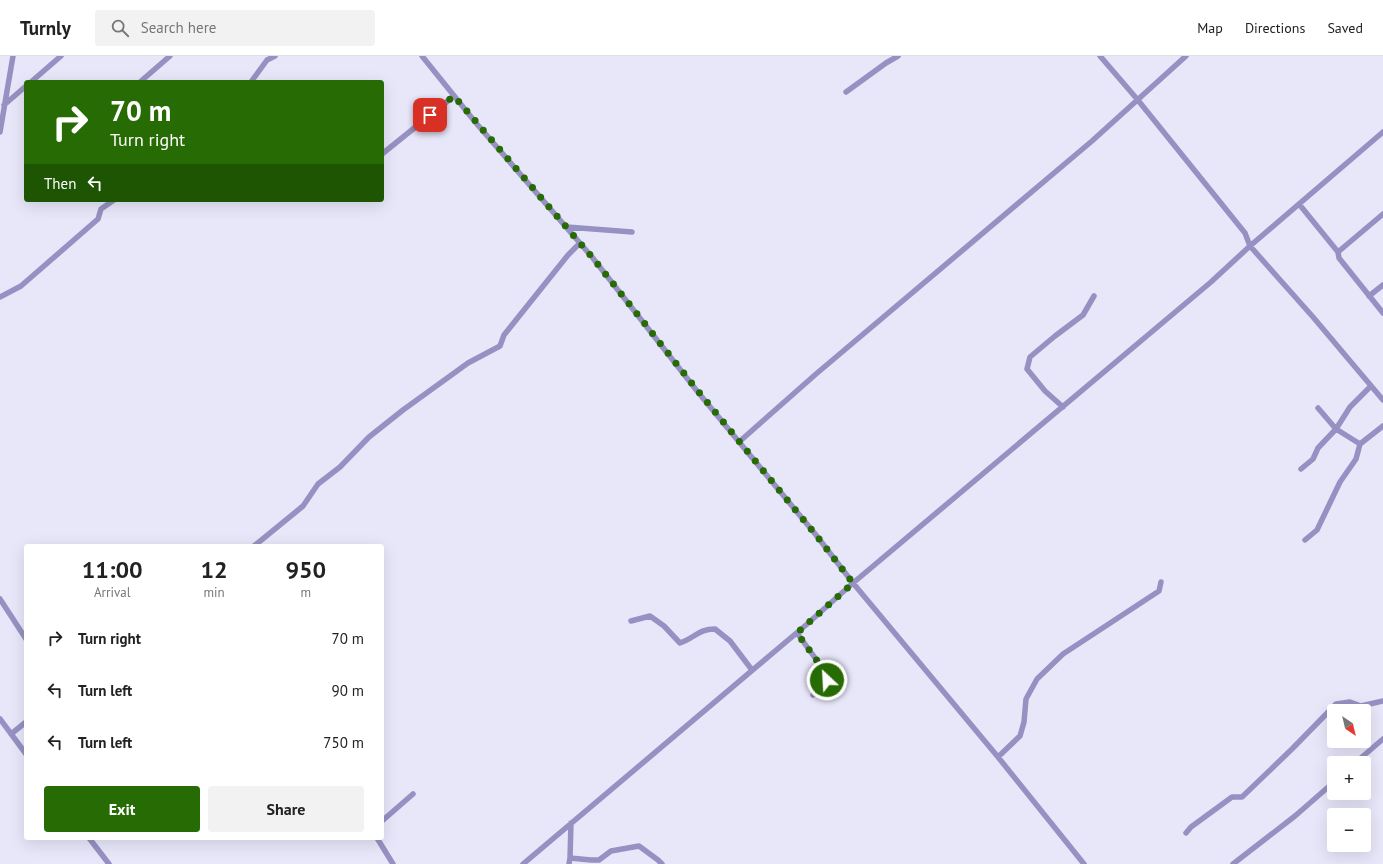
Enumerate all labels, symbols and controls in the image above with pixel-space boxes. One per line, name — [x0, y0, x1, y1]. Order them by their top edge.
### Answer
search box — [95, 10, 375, 46]
text: Turnly — [20, 16, 71, 40]
icon: search — [109, 17, 131, 39]
text: Search here — [141, 18, 216, 37]
text: Map — [1197, 19, 1223, 37]
text: Directions — [1245, 19, 1305, 37]
text: Saved — [1327, 19, 1363, 37]
text: 70 m — [110, 92, 171, 129]
icon: right — [44, 96, 96, 148]
pin — [413, 98, 447, 132]
icon: arrive — [419, 104, 441, 126]
text: Turn right — [110, 128, 185, 151]
icon: left — [84, 172, 106, 194]
text: Then — [44, 174, 76, 193]
text: 11:00 — [82, 554, 143, 585]
text: 12 — [200, 554, 228, 585]
text: 950 — [285, 554, 326, 585]
text: Arrival — [94, 584, 130, 601]
text: min — [203, 584, 225, 601]
text: m — [301, 584, 311, 601]
icon: right — [44, 627, 66, 649]
text: Turn right — [78, 629, 141, 648]
text: 70 m — [331, 629, 364, 648]
position arrow — [806, 659, 848, 701]
icon: left — [44, 679, 66, 701]
text: Turn left — [78, 681, 132, 700]
text: 90 m — [331, 681, 364, 700]
north arrow — [1327, 704, 1371, 748]
map controls — [1327, 704, 1371, 852]
icon: left — [44, 731, 66, 753]
text: Turn left — [78, 733, 132, 752]
text: 750 m — [323, 733, 364, 752]
button: + — [1327, 756, 1371, 800]
button: Exit — [44, 786, 200, 832]
button: Share — [208, 786, 364, 832]
button: − — [1327, 808, 1371, 852]

